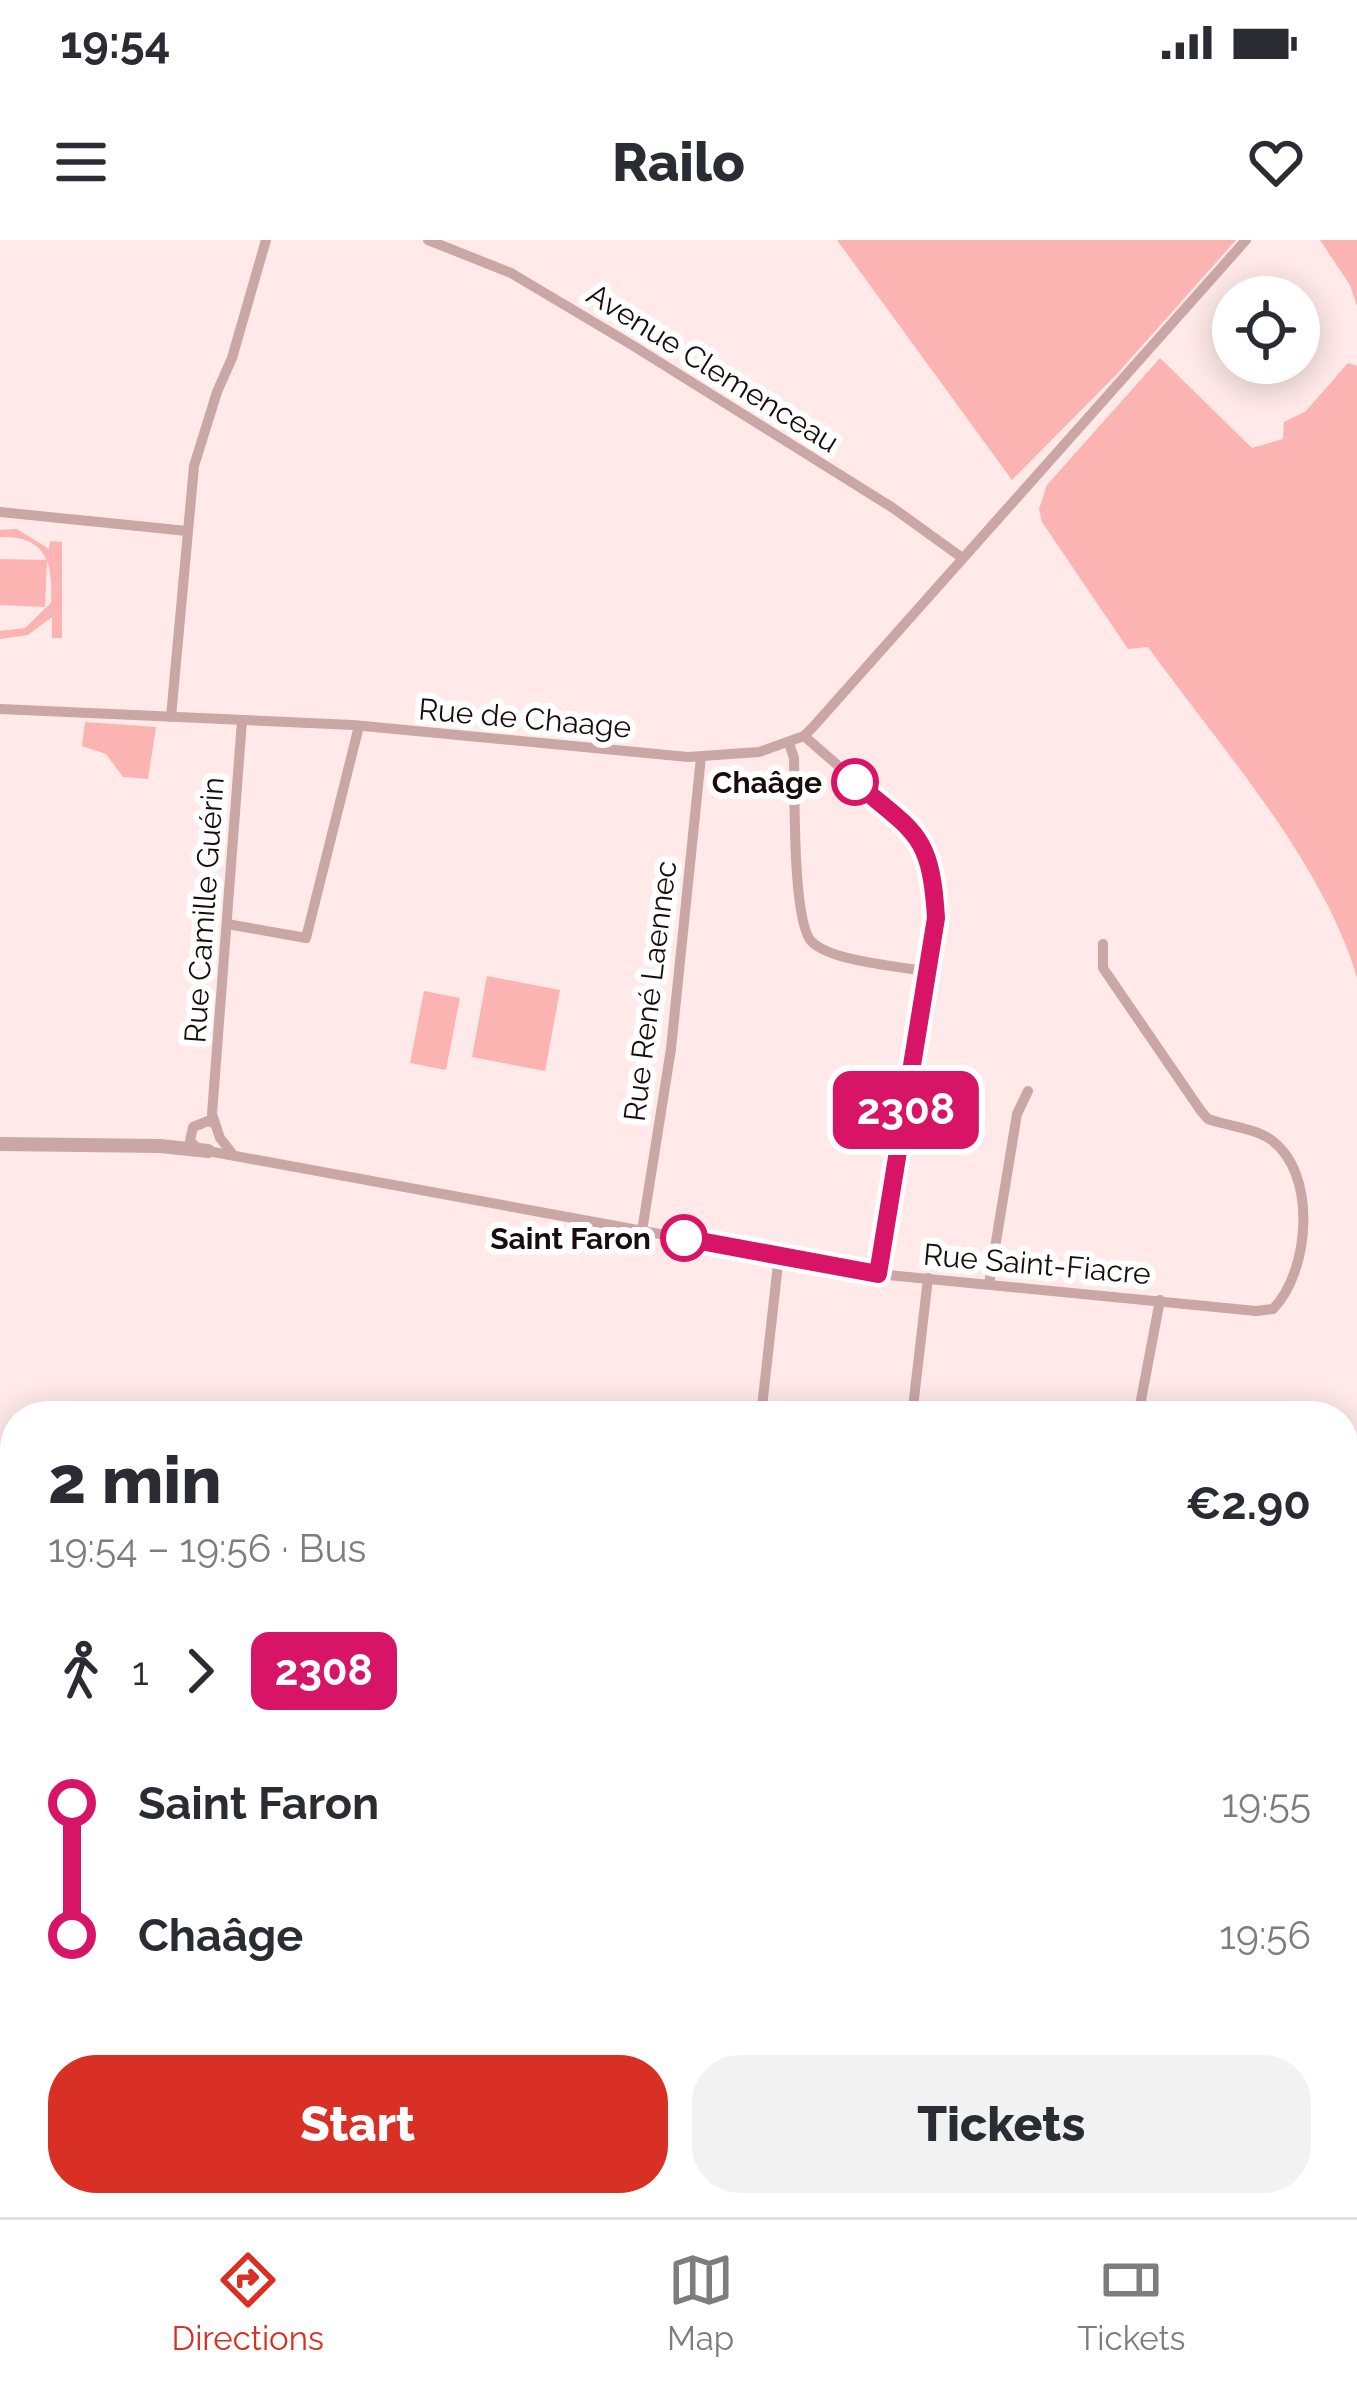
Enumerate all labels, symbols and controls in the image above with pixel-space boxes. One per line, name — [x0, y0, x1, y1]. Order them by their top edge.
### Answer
text: 19:54 — [60, 16, 170, 69]
icon: menu — [48, 129, 114, 195]
icon: heart — [1243, 129, 1309, 195]
text: Railo — [612, 130, 745, 194]
street label: Avenue Clemenceau — [581, 276, 845, 460]
map controls — [1212, 276, 1320, 384]
button: locate — [1212, 276, 1320, 384]
street label: Rue de Chaage — [417, 691, 633, 745]
marker: Chaâge — [833, 760, 877, 804]
place label: Chaâge — [712, 765, 822, 800]
street label: Rue Camille Guérin — [177, 776, 231, 1044]
street label: Rue René Laennec — [617, 859, 683, 1123]
line badge: 2308 — [822, 1071, 990, 1149]
text: 2308 — [857, 1085, 955, 1134]
marker: Saint Faron — [662, 1216, 706, 1260]
place label: Saint Faron — [490, 1221, 651, 1256]
street label: Rue Saint-Fiacre — [922, 1237, 1152, 1291]
text: 2 min — [48, 1441, 222, 1518]
text: €2.90 — [1185, 1477, 1311, 1530]
text: 19:54 – 19:56 · Bus — [48, 1525, 366, 1571]
icon: walk — [48, 1638, 114, 1704]
icon: forward — [167, 1638, 233, 1704]
text: 2308 — [275, 1646, 373, 1695]
text: 1 — [132, 1648, 149, 1694]
text: Saint Faron — [138, 1777, 379, 1830]
text: 19:55 — [1222, 1780, 1311, 1826]
text: Chaâge — [138, 1909, 303, 1962]
text: 19:56 — [1219, 1912, 1311, 1958]
button: Start — [48, 2055, 668, 2193]
button: Tickets — [692, 2055, 1311, 2193]
tab: Directions — [172, 2247, 324, 2358]
tab: Map — [667, 2247, 734, 2358]
tab: Tickets — [1077, 2247, 1185, 2358]

